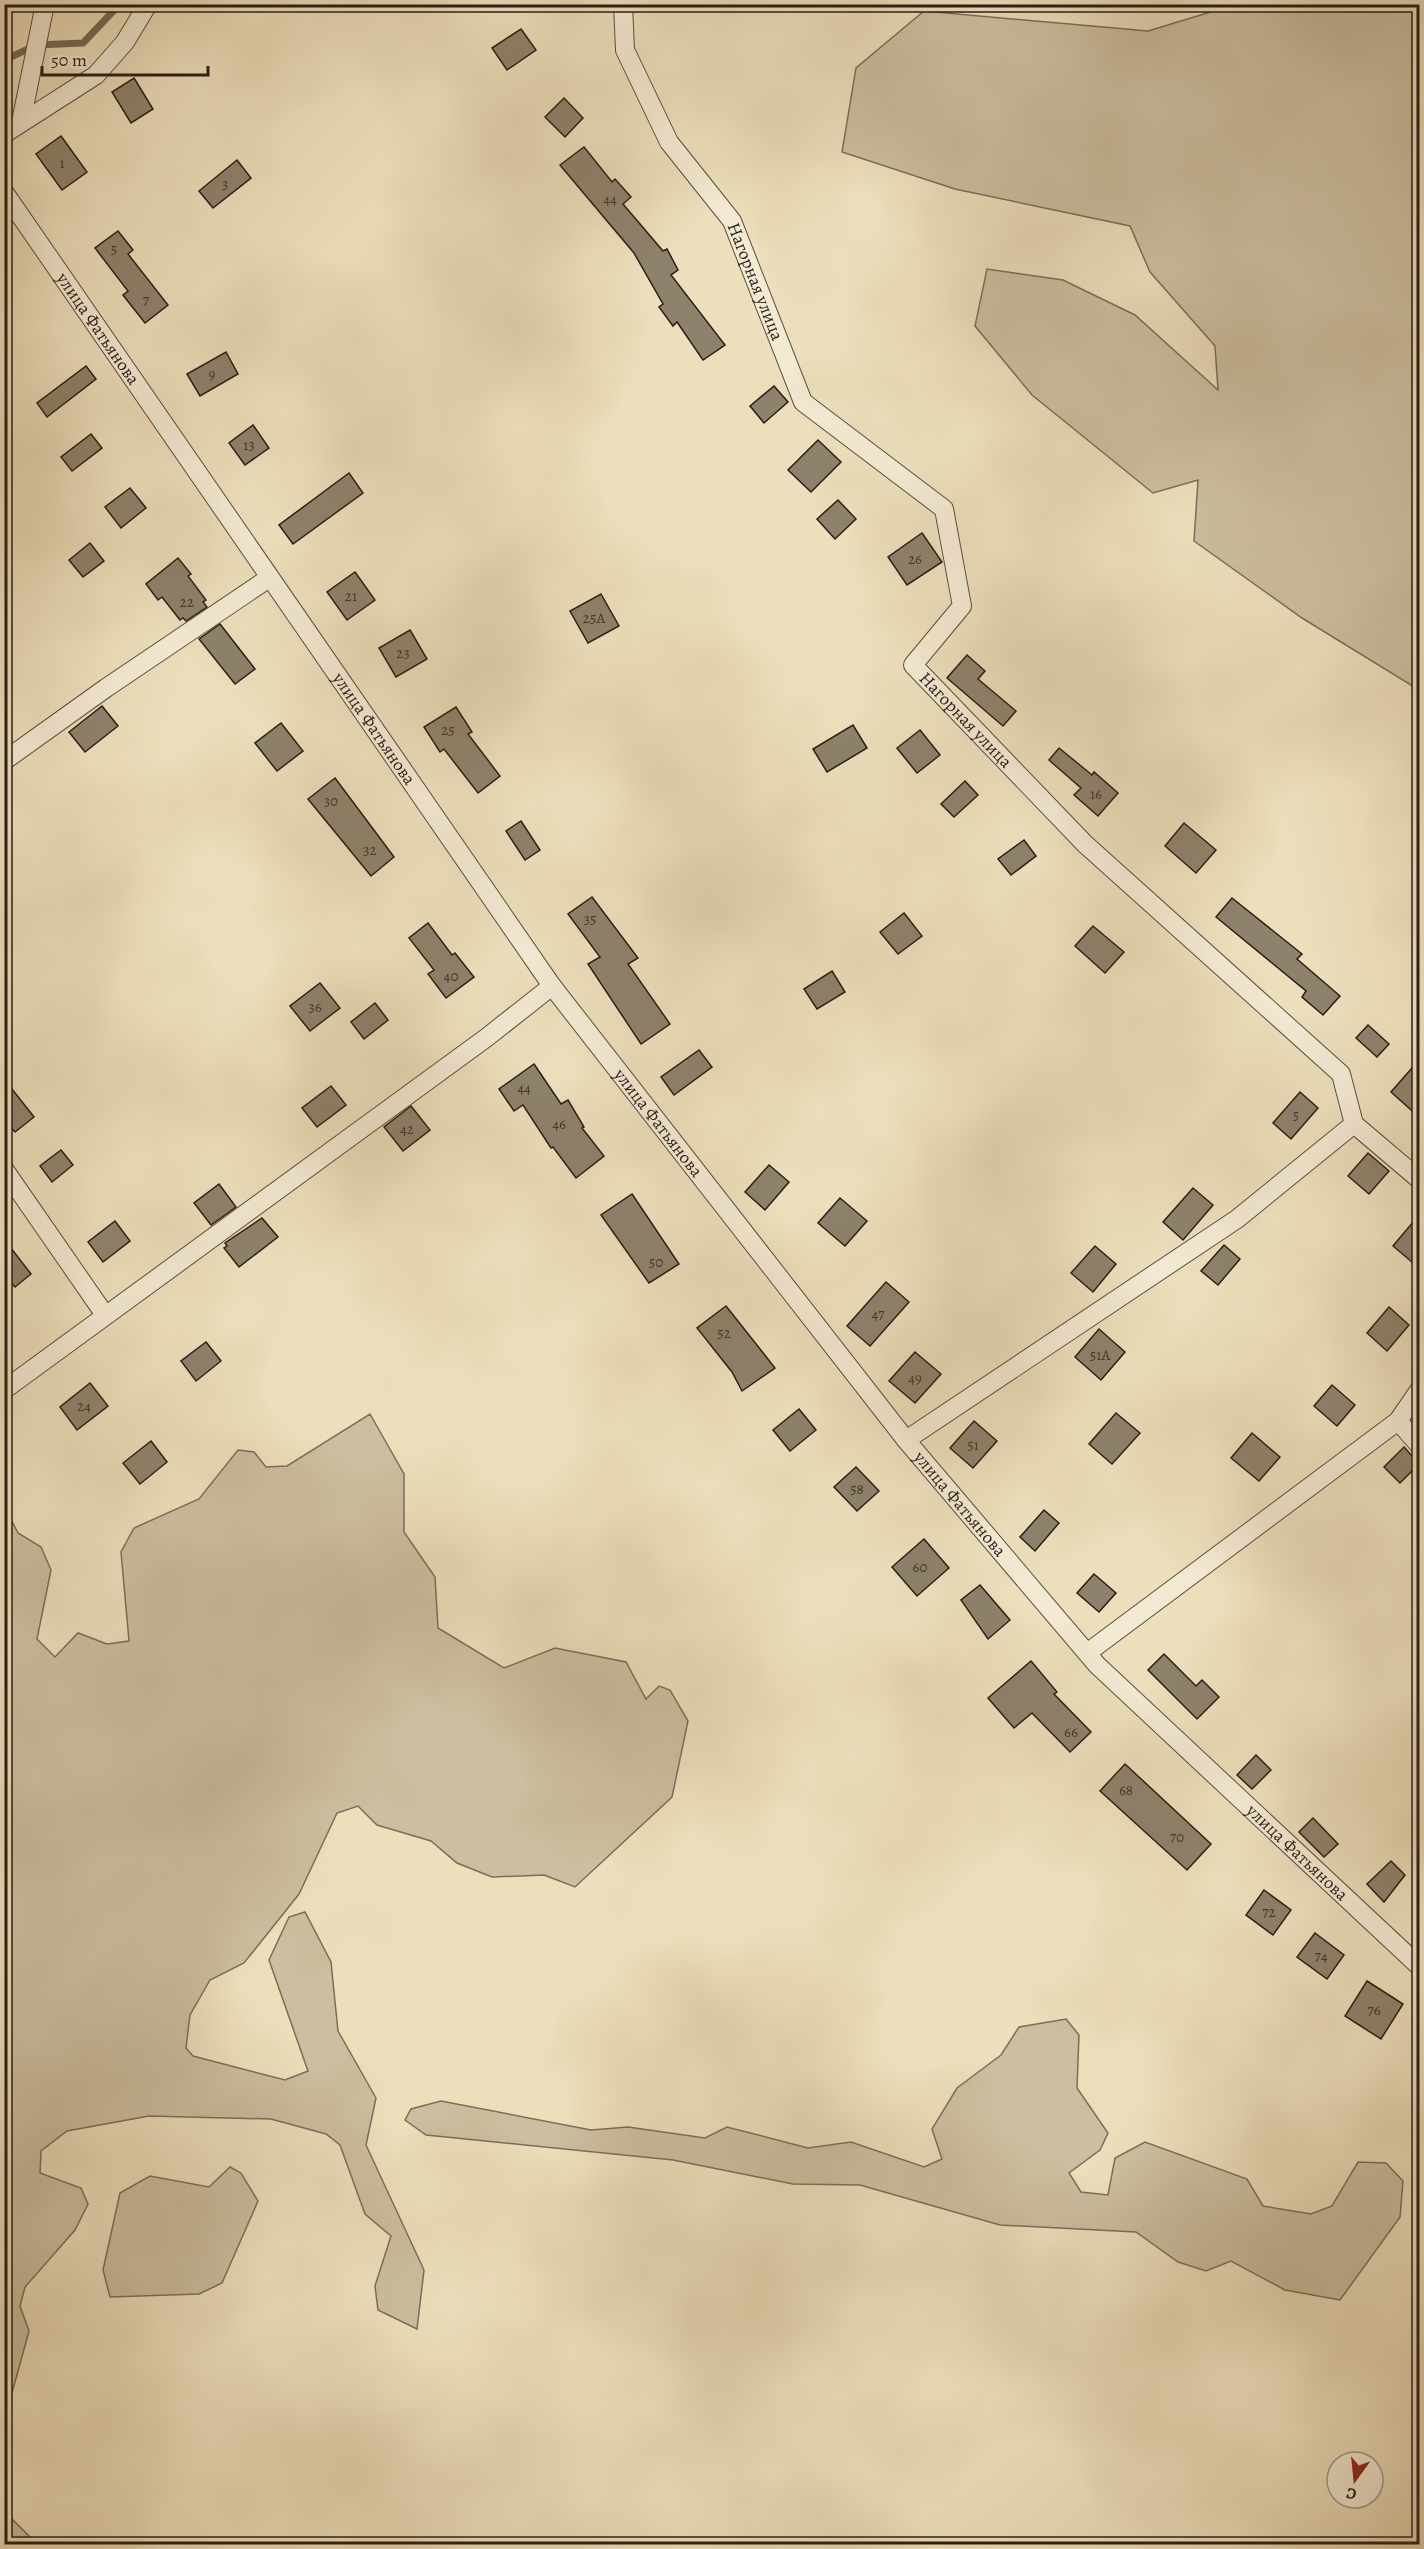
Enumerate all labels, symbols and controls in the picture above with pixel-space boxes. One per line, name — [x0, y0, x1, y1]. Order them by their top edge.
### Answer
scale bar — [42, 39, 208, 77]
text: 50 m — [51, 48, 87, 72]
house number: 1 — [59, 153, 65, 173]
house number: 3 — [222, 174, 228, 194]
house number: 44 — [603, 189, 617, 209]
street label: Нагорная улица — [722, 219, 790, 345]
house number: 5 — [111, 239, 117, 259]
street label: улица Фатьянова — [50, 267, 146, 390]
house number: 7 — [143, 290, 150, 310]
house number: 9 — [209, 364, 216, 384]
house number: 13 — [243, 435, 255, 455]
house number: 26 — [908, 549, 922, 569]
house number: 21 — [345, 586, 357, 606]
house number: 22 — [180, 592, 194, 612]
house number: 25А — [583, 608, 605, 628]
house number: 23 — [396, 643, 410, 663]
street label: улица Фатьянова — [327, 667, 422, 790]
street label: Нагорная улица — [914, 667, 1018, 774]
house number: 25 — [441, 720, 455, 740]
house number: 16 — [1090, 784, 1102, 804]
house number: 30 — [324, 791, 338, 811]
house number: 32 — [363, 840, 377, 860]
house number: 35 — [584, 909, 596, 929]
house number: 40 — [444, 966, 458, 986]
house number: 36 — [308, 997, 322, 1017]
street label: улица Фатьянова — [608, 1063, 709, 1182]
house number: 44 — [517, 1078, 531, 1098]
house number: 5 — [1293, 1105, 1299, 1125]
house number: 46 — [552, 1114, 566, 1134]
house number: 42 — [400, 1119, 414, 1139]
house number: 50 — [649, 1252, 663, 1272]
house number: 47 — [871, 1304, 885, 1324]
house number: 52 — [717, 1323, 731, 1343]
house number: 51А — [1090, 1345, 1110, 1365]
house number: 49 — [908, 1368, 922, 1388]
house number: 24 — [77, 1396, 91, 1416]
house number: 51 — [967, 1435, 979, 1455]
street label: улица Фатьянова — [908, 1445, 1012, 1562]
house number: 58 — [850, 1479, 864, 1499]
house number: 60 — [913, 1557, 927, 1577]
house number: 66 — [1064, 1722, 1078, 1742]
house number: 68 — [1119, 1780, 1133, 1800]
street label: улица Фатьянова — [1240, 1798, 1354, 1907]
house number: 70 — [1170, 1827, 1184, 1847]
house number: 72 — [1262, 1902, 1276, 1922]
house number: 74 — [1314, 1946, 1328, 1966]
house number: 76 — [1367, 2000, 1381, 2020]
north arrow — [1325, 2450, 1385, 2510]
text: С — [1344, 2482, 1359, 2505]

